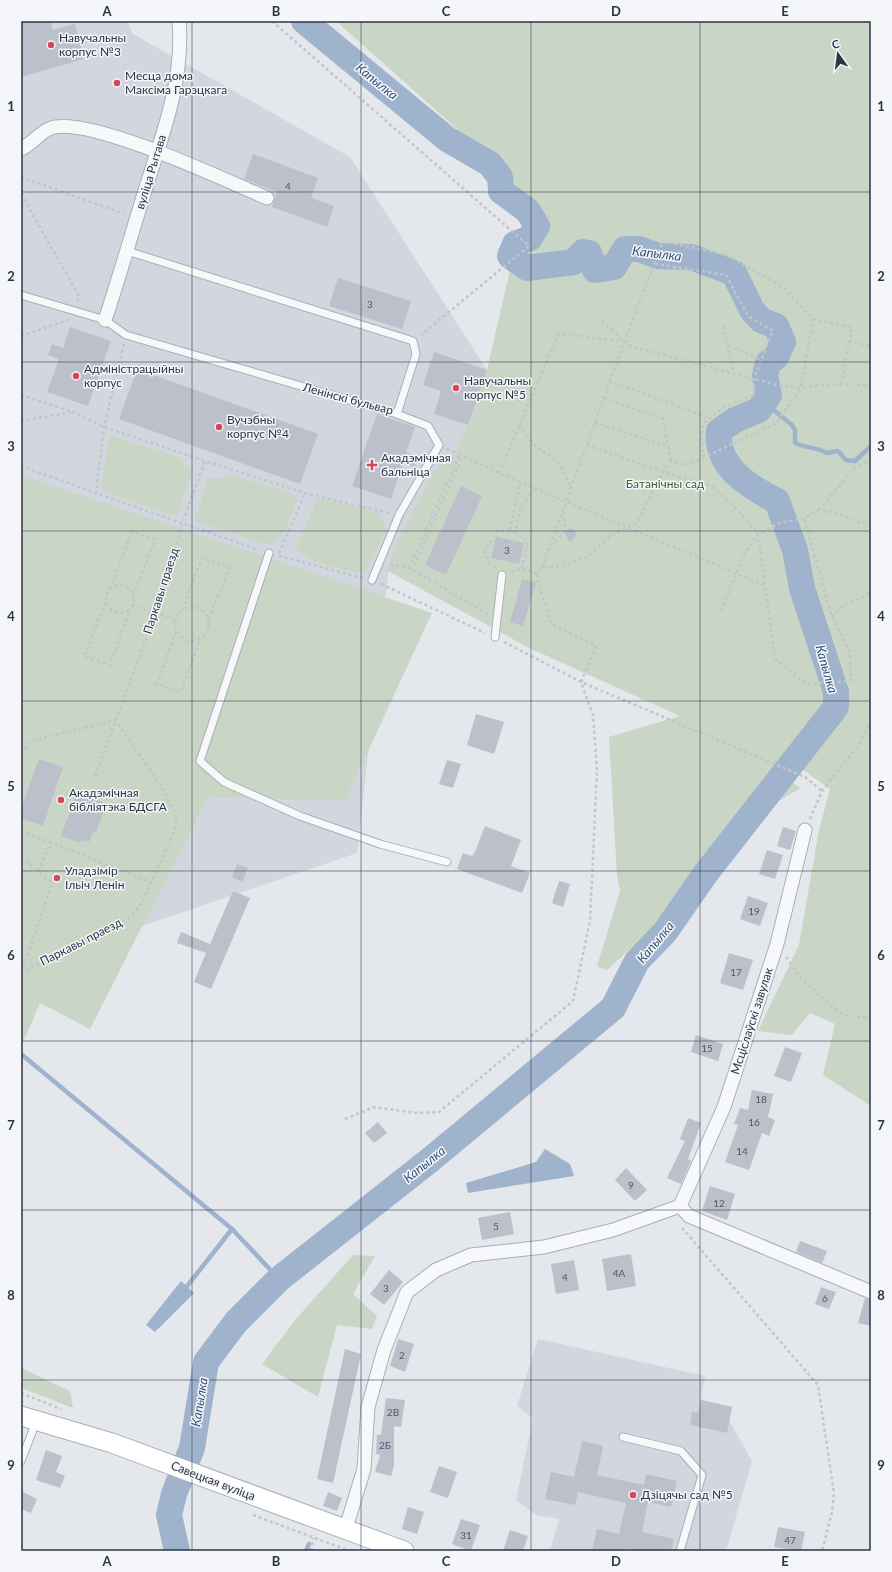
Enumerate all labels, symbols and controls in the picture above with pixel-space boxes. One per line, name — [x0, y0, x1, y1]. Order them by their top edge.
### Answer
text: A — [101, 3, 112, 19]
text: B — [272, 3, 281, 19]
text: C — [442, 3, 451, 19]
text: D — [611, 3, 621, 19]
text: E — [781, 3, 789, 19]
place label: Навучальны корпус №3 — [59, 30, 126, 59]
north arrow — [818, 34, 858, 74]
text: С — [830, 36, 841, 51]
marker: Навучальны корпус №3 — [46, 40, 56, 50]
water label: Капылка — [353, 59, 402, 103]
place label: Месца дома Максіма Гарэцкага — [125, 68, 227, 97]
marker: Месца дома Максіма Гарэцкага — [112, 78, 122, 88]
text: 1 — [7, 98, 15, 114]
text: 1 — [877, 98, 885, 114]
street label: вуліца Рытава — [132, 133, 169, 211]
house number: 4 — [285, 180, 291, 192]
water label: Капылка — [631, 242, 683, 264]
text: 2 — [7, 268, 15, 284]
text: 2 — [877, 268, 885, 284]
house number: 3 — [367, 298, 373, 310]
place label: Адміністрацыйны корпус — [84, 361, 183, 390]
marker: Адміністрацыйны корпус — [71, 371, 81, 381]
place label: Навучальны корпус №5 — [464, 373, 531, 402]
street label: Ленінскі бульвар — [300, 379, 395, 418]
marker: Навучальны корпус №5 — [451, 383, 461, 393]
place label: Вучэбны корпус №4 — [227, 412, 289, 441]
marker: Вучэбны корпус №4 — [214, 422, 224, 432]
text: 3 — [7, 438, 15, 454]
text: 3 — [877, 438, 885, 454]
place label: Акадэмічная бальніца — [381, 450, 451, 479]
marker: Акадэмічная бальніца — [366, 459, 378, 471]
park label: Батанічны сад — [626, 476, 705, 491]
house number: 3 — [504, 544, 510, 556]
street label: Паркавы праезд — [140, 545, 182, 636]
text: 4 — [7, 608, 15, 624]
text: 4 — [877, 608, 885, 624]
water label: Капылка — [812, 643, 842, 695]
text: 5 — [7, 778, 15, 794]
text: 5 — [877, 778, 885, 794]
place label: Акадэмічная бібліятэка БДСГА — [69, 785, 168, 814]
marker: Акадэмічная бібліятэка БДСГА — [56, 795, 66, 805]
place label: Уладзімір Ільіч Ленін — [65, 863, 124, 892]
marker: Уладзімір Ільіч Ленін — [52, 873, 62, 883]
house number: 19 — [748, 905, 760, 917]
street label: Паркавы праезд — [37, 914, 125, 969]
water label: Капылка — [633, 918, 677, 966]
text: 6 — [7, 947, 15, 963]
text: 6 — [877, 947, 885, 963]
street label: Мсціслаўскі завулак — [727, 965, 776, 1076]
house number: 17 — [730, 966, 742, 978]
house number: 15 — [701, 1042, 713, 1054]
house number: 18 — [755, 1093, 767, 1105]
house number: 16 — [748, 1116, 760, 1128]
text: 7 — [7, 1117, 15, 1133]
text: 7 — [877, 1117, 885, 1133]
water label: Капылка — [400, 1142, 449, 1186]
house number: 14 — [736, 1145, 748, 1157]
house number: 9 — [628, 1179, 634, 1191]
house number: 12 — [713, 1197, 725, 1209]
house number: 5 — [493, 1220, 499, 1232]
house number: 4А — [613, 1267, 626, 1279]
house number: 4 — [562, 1271, 568, 1283]
house number: 3 — [383, 1282, 389, 1294]
text: 8 — [7, 1287, 15, 1303]
text: 8 — [877, 1287, 885, 1303]
house number: 6 — [822, 1292, 828, 1304]
house number: 2 — [399, 1349, 405, 1361]
water label: Капылка — [187, 1376, 211, 1428]
house number: 2В — [387, 1406, 399, 1418]
house number: 2Б — [379, 1439, 391, 1451]
text: 9 — [7, 1457, 15, 1473]
text: 9 — [877, 1457, 885, 1473]
street label: Савецкая вуліца — [169, 1458, 258, 1504]
place label: Дзіцячы сад №5 — [641, 1487, 733, 1502]
marker: Дзіцячы сад №5 — [628, 1490, 638, 1500]
house number: 31 — [460, 1529, 472, 1541]
house number: 47 — [784, 1534, 796, 1546]
text: A — [101, 1553, 112, 1569]
text: B — [272, 1553, 281, 1569]
text: C — [442, 1553, 451, 1569]
text: D — [611, 1553, 621, 1569]
text: E — [781, 1553, 789, 1569]

